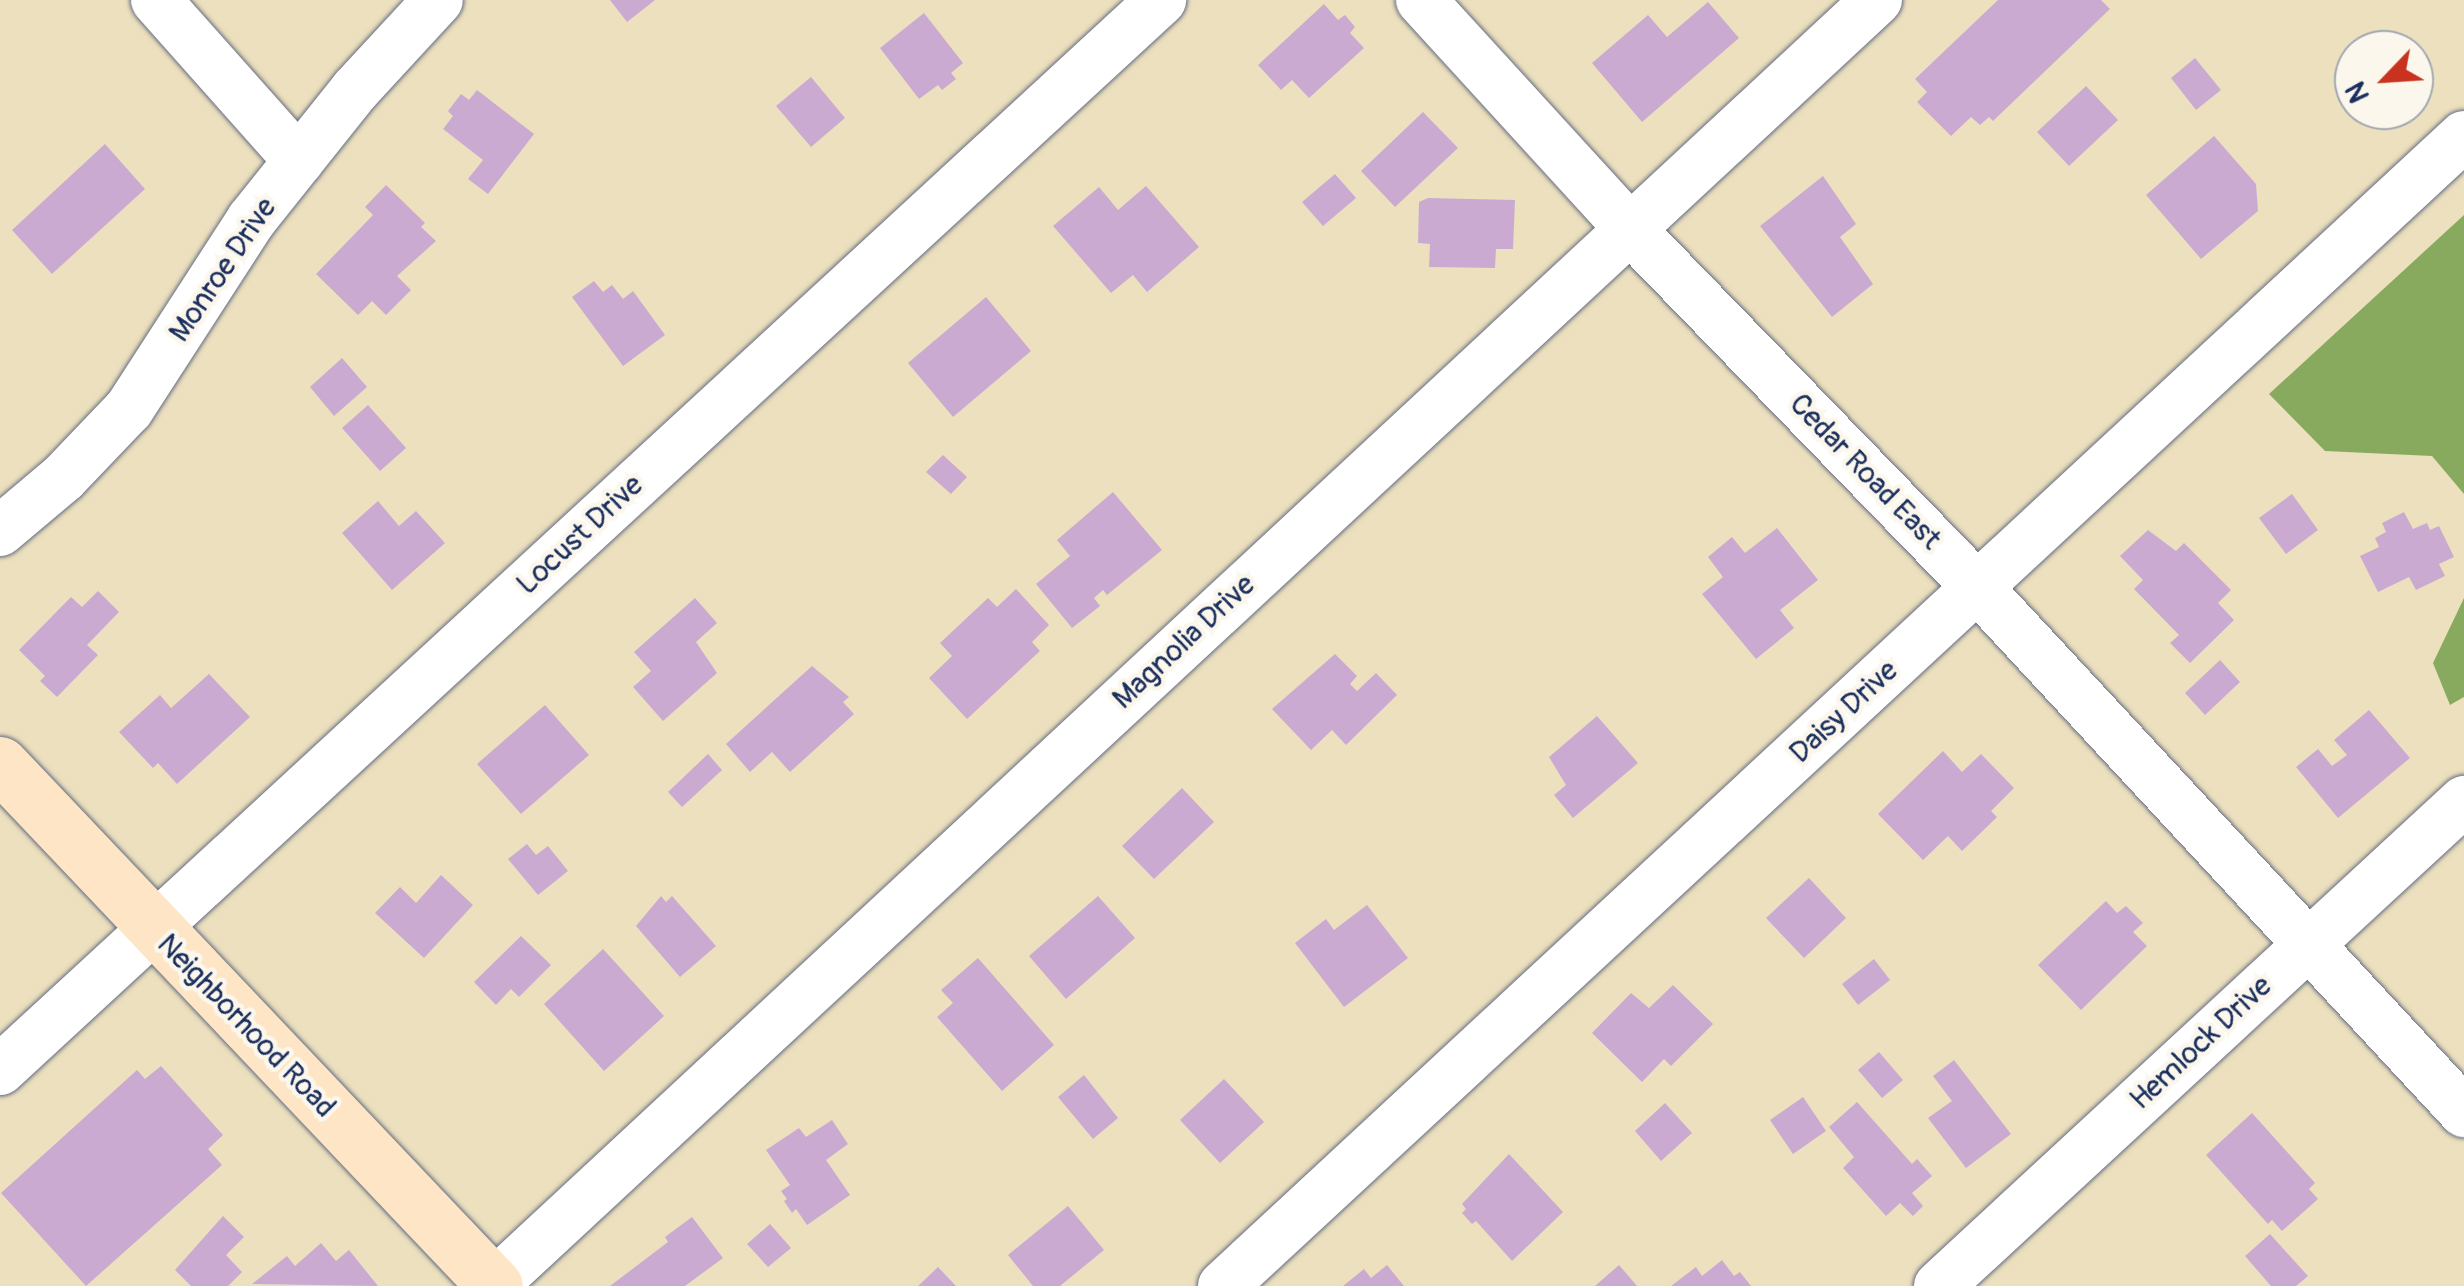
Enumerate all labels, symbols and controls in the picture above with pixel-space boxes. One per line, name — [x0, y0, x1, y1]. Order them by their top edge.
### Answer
north arrow — [2334, 30, 2434, 130]
text: N — [2338, 76, 2378, 108]
street label: Monroe Drive — [162, 191, 284, 349]
street label: Cedar Road East — [1782, 387, 1948, 557]
street label: Locust Drive — [509, 467, 651, 603]
street label: Magnolia Drive — [1105, 567, 1263, 717]
street label: Daisy Drive — [1782, 653, 1906, 771]
street label: Neighborhood Road — [149, 927, 343, 1125]
street label: Hemlock Drive — [2123, 968, 2279, 1118]

